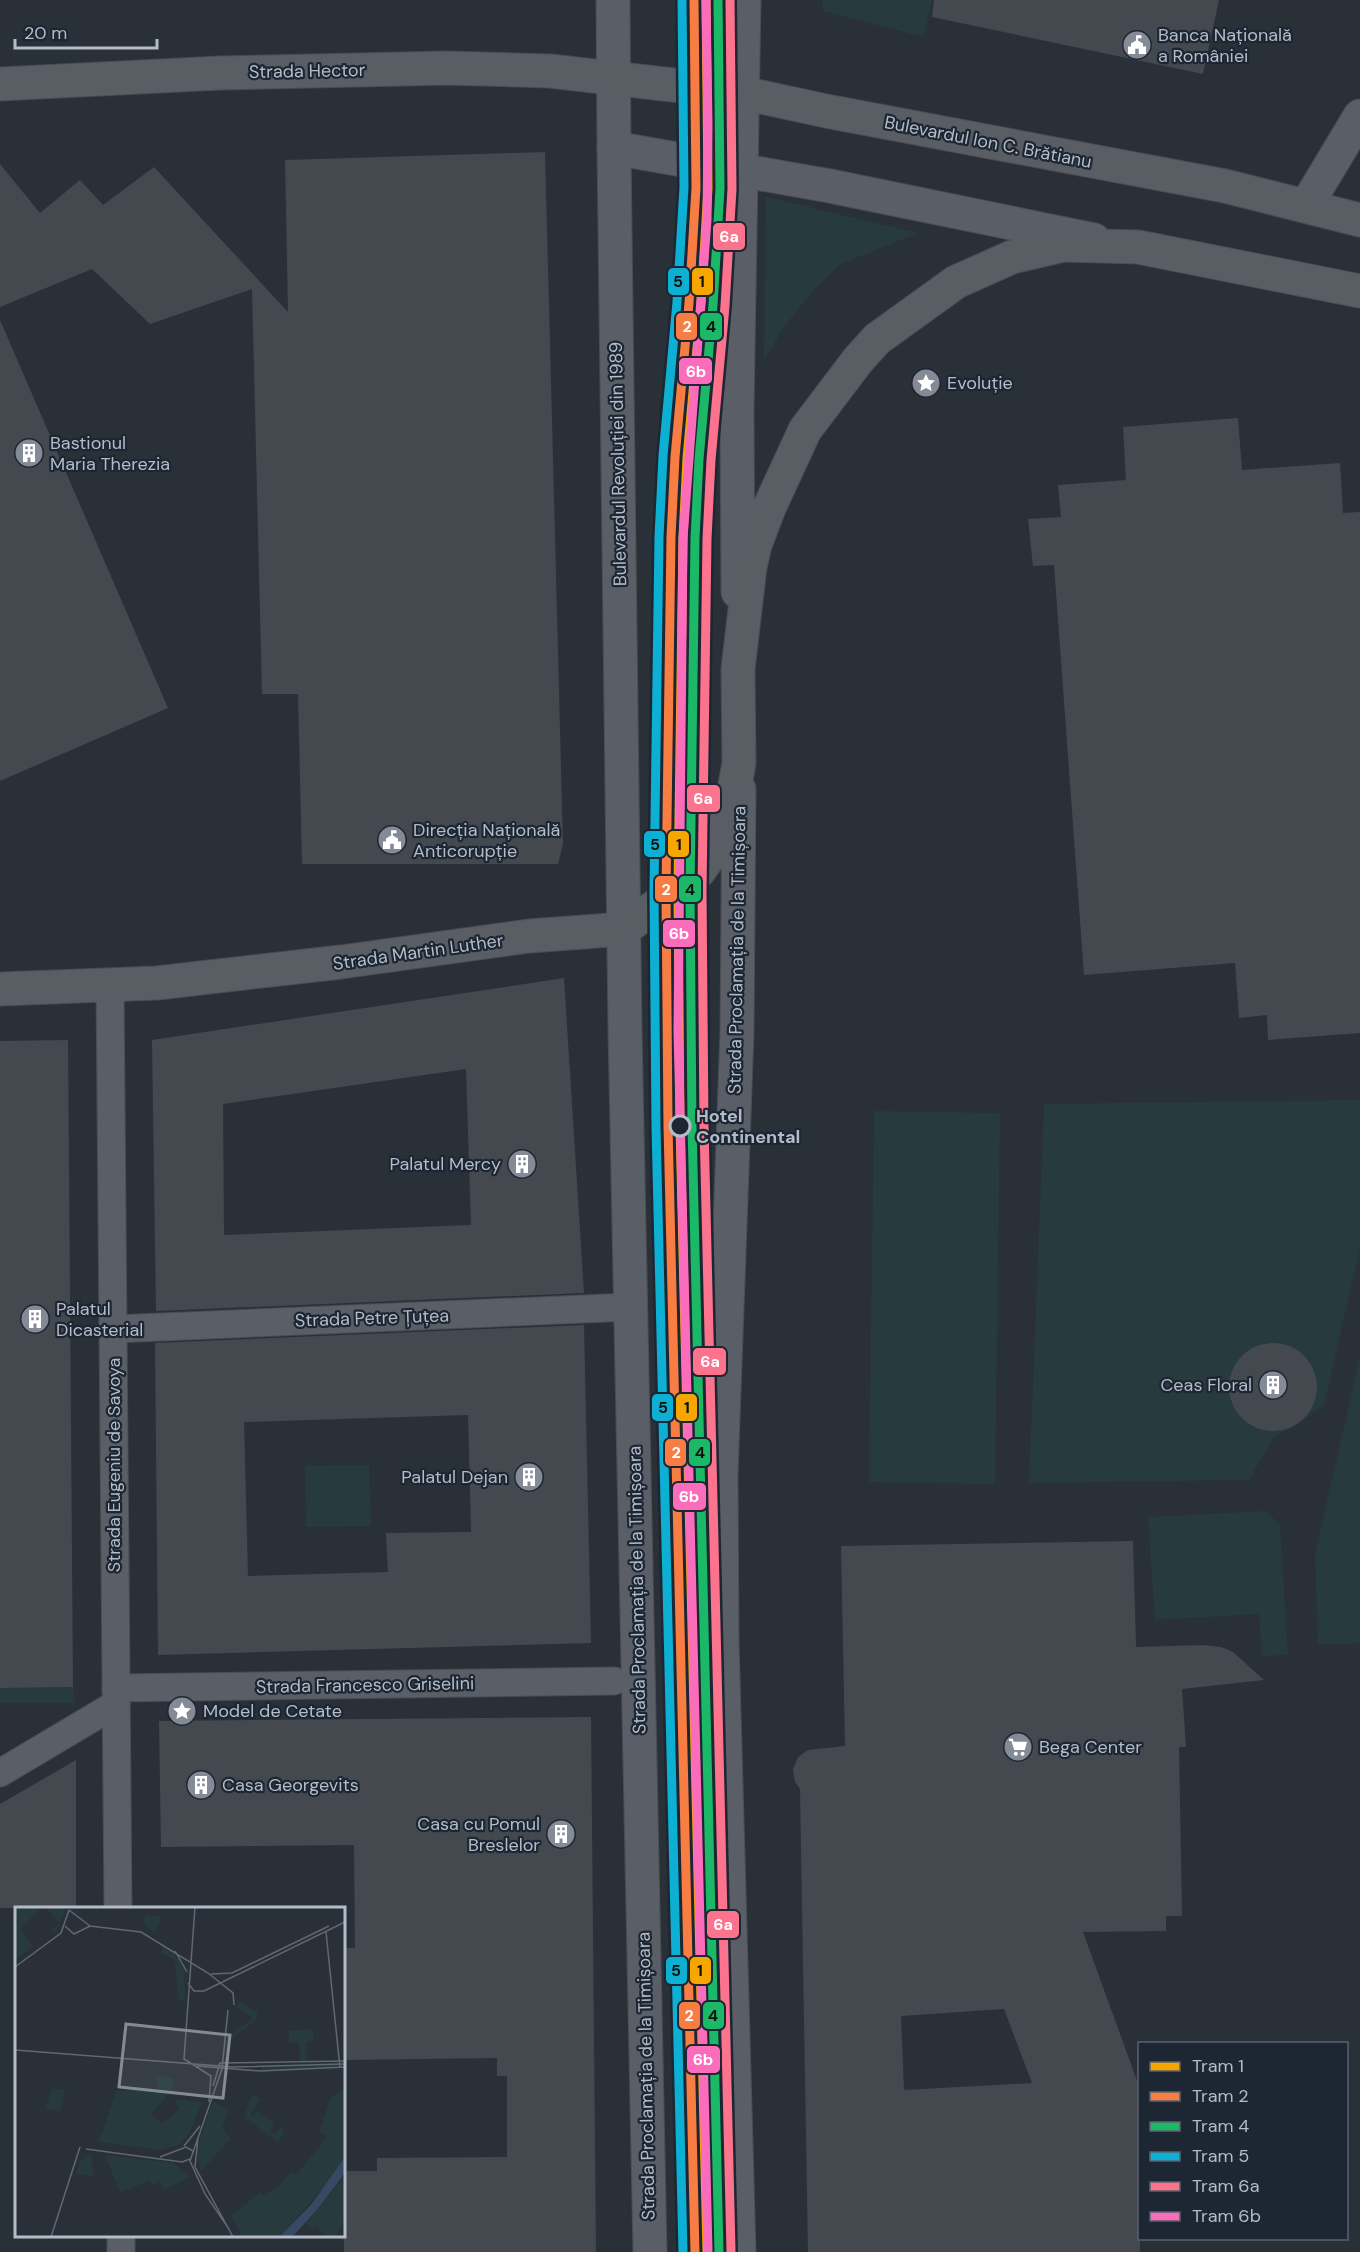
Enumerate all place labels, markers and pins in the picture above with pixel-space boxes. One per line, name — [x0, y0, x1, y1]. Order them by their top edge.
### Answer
place label: Banca Națională a României — [1158, 23, 1292, 68]
public building icon: Banca Națională a României — [1121, 29, 1153, 61]
place icon: Evoluție — [910, 367, 942, 399]
place label: Evoluție — [947, 371, 1013, 395]
place label: Bastionul Maria Therezia — [50, 431, 170, 476]
building icon: Bastionul Maria Therezia — [13, 437, 45, 469]
place label: Direcția Națională Anticorupție — [413, 818, 560, 863]
public building icon: Direcția Națională Anticorupție — [376, 824, 408, 856]
place label: Hotel Continental — [696, 1104, 800, 1149]
marker: Hotel Continental — [669, 1115, 691, 1137]
building icon: Palatul Mercy — [506, 1148, 538, 1180]
place label: Palatul Mercy — [389, 1152, 501, 1176]
place label: Palatul Dicasterial — [56, 1297, 143, 1342]
building icon: Palatul Dicasterial — [19, 1303, 51, 1335]
building icon: Ceas Floral — [1257, 1369, 1289, 1401]
place label: Ceas Floral — [1160, 1373, 1252, 1397]
building icon: Palatul Dejan — [513, 1461, 545, 1493]
place label: Palatul Dejan — [401, 1465, 508, 1489]
place icon: Model de Cetate — [166, 1695, 198, 1727]
place label: Model de Cetate — [203, 1699, 342, 1723]
supermarket icon: Bega Center — [1002, 1731, 1034, 1763]
place label: Bega Center — [1039, 1735, 1142, 1759]
building icon: Casa Georgevits — [185, 1769, 217, 1801]
place label: Casa Georgevits — [222, 1773, 359, 1797]
place label: Casa cu Pomul Breslelor — [417, 1812, 540, 1857]
building icon: Casa cu Pomul Breslelor — [545, 1818, 577, 1850]

